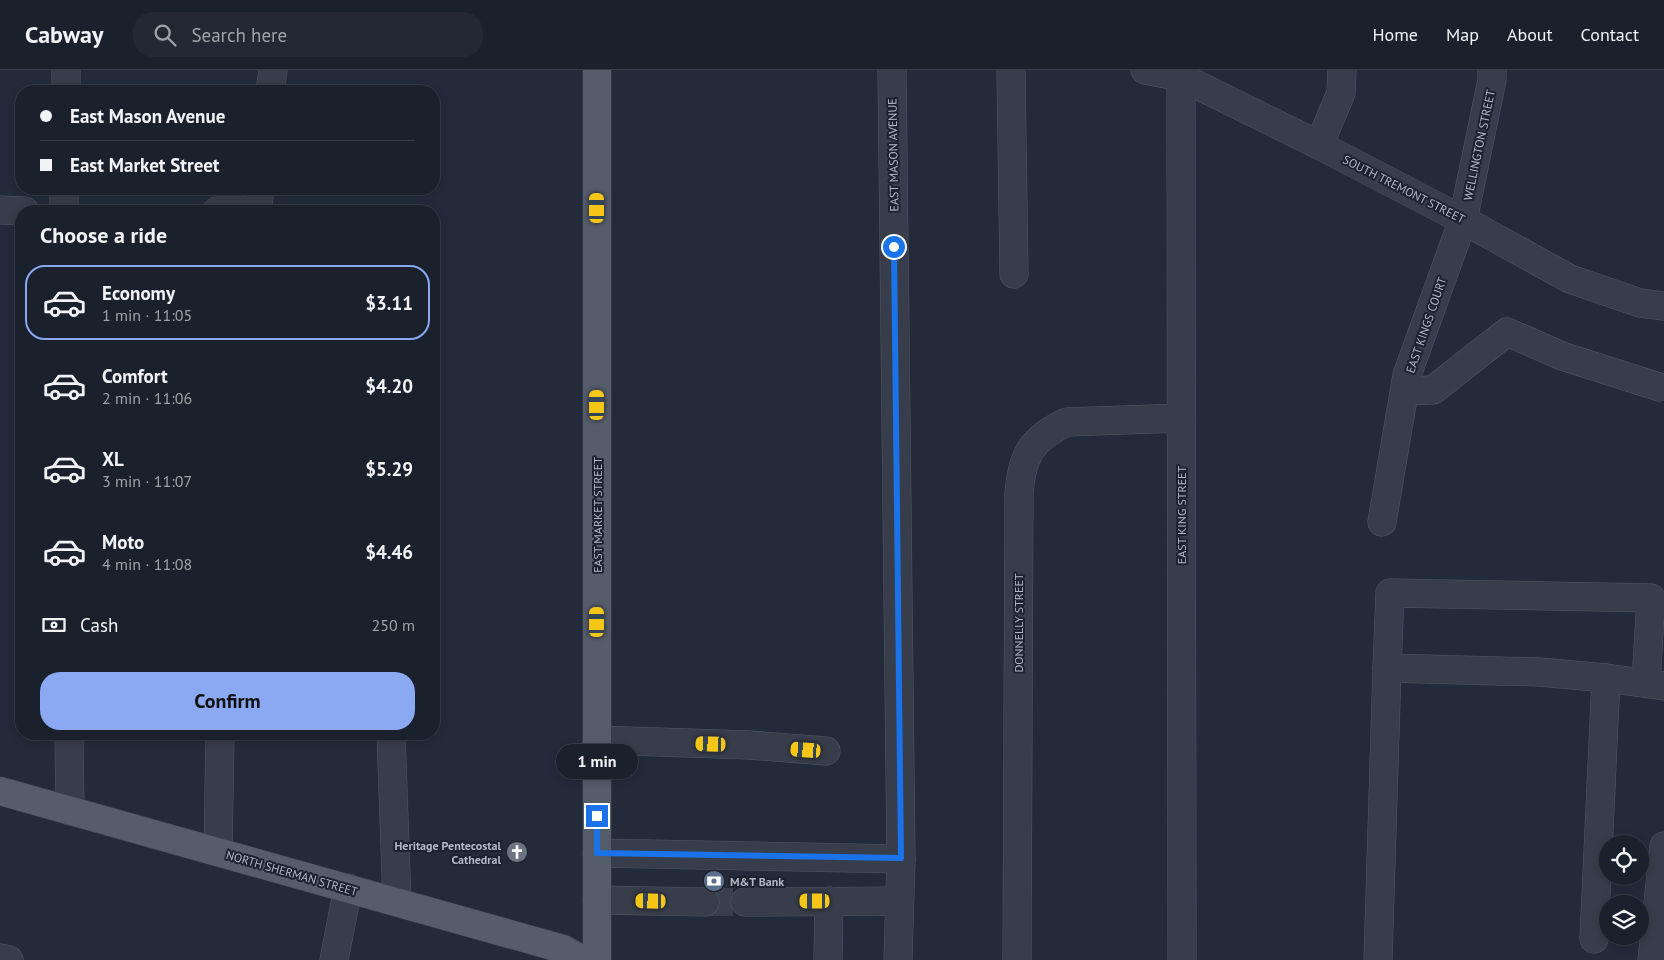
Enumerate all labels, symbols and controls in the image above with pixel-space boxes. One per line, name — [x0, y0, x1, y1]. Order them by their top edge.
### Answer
search box — [133, 12, 483, 57]
text: Cabway — [25, 19, 103, 50]
icon: search — [151, 21, 179, 49]
text: Search here — [191, 23, 287, 47]
text: Home — [1372, 23, 1418, 46]
text: Map — [1446, 23, 1479, 46]
text: About — [1507, 23, 1553, 46]
text: Contact — [1581, 23, 1639, 46]
street label: WELLINGTON STREET — [1460, 88, 1498, 202]
street label: EAST MASON AVENUE — [885, 98, 901, 212]
text: East Mason Avenue — [70, 104, 225, 128]
street label: SOUTH TREMONT STREET — [1340, 152, 1468, 226]
text: East Market Street — [70, 153, 220, 177]
car — [589, 193, 604, 223]
text: Choose a ride — [40, 221, 167, 249]
route start — [883, 236, 905, 258]
street label: EAST KINGS COURT — [1403, 275, 1450, 375]
icon: car — [42, 280, 87, 325]
text: Economy — [102, 281, 175, 305]
text: $3.11 — [365, 291, 413, 315]
text: 1 min · 11:05 — [102, 305, 192, 325]
icon: car — [42, 363, 87, 408]
text: Comfort — [102, 364, 168, 388]
text: $4.20 — [365, 374, 413, 398]
text: 2 min · 11:06 — [102, 388, 192, 408]
car — [589, 390, 604, 420]
icon: car — [42, 446, 87, 491]
text: XL — [102, 447, 124, 471]
text: $5.29 — [365, 457, 413, 481]
street label: EAST MARKET STREET — [590, 457, 605, 573]
street label: EAST KING STREET — [1174, 465, 1189, 564]
text: 3 min · 11:07 — [102, 471, 192, 491]
icon: car — [42, 529, 87, 574]
text: Moto — [102, 530, 144, 554]
text: $4.46 — [365, 540, 413, 564]
text: 4 min · 11:08 — [102, 554, 192, 574]
street label: DONNELLY STREET — [1011, 573, 1026, 673]
car — [589, 607, 604, 637]
icon: cash — [40, 611, 68, 639]
text: Cash — [80, 613, 118, 637]
text: 250 m — [372, 615, 415, 635]
button: Confirm — [40, 672, 415, 730]
car — [695, 736, 726, 752]
car — [790, 741, 821, 759]
callout: 1 min — [556, 744, 638, 778]
text: 1 min — [577, 751, 617, 771]
route end — [586, 805, 608, 827]
map controls — [1599, 835, 1649, 945]
button: locate — [1599, 835, 1649, 885]
place label: Heritage Pentecostal Cathedral — [395, 838, 501, 867]
church icon: Heritage Pentecostal Cathedral — [505, 840, 529, 864]
street label: NORTH SHERMAN STREET — [225, 847, 360, 899]
bank icon: M&T Bank — [702, 869, 726, 893]
place label: M&T Bank — [730, 874, 784, 889]
car — [635, 893, 666, 909]
car — [800, 894, 830, 909]
button: layers — [1599, 895, 1649, 945]

